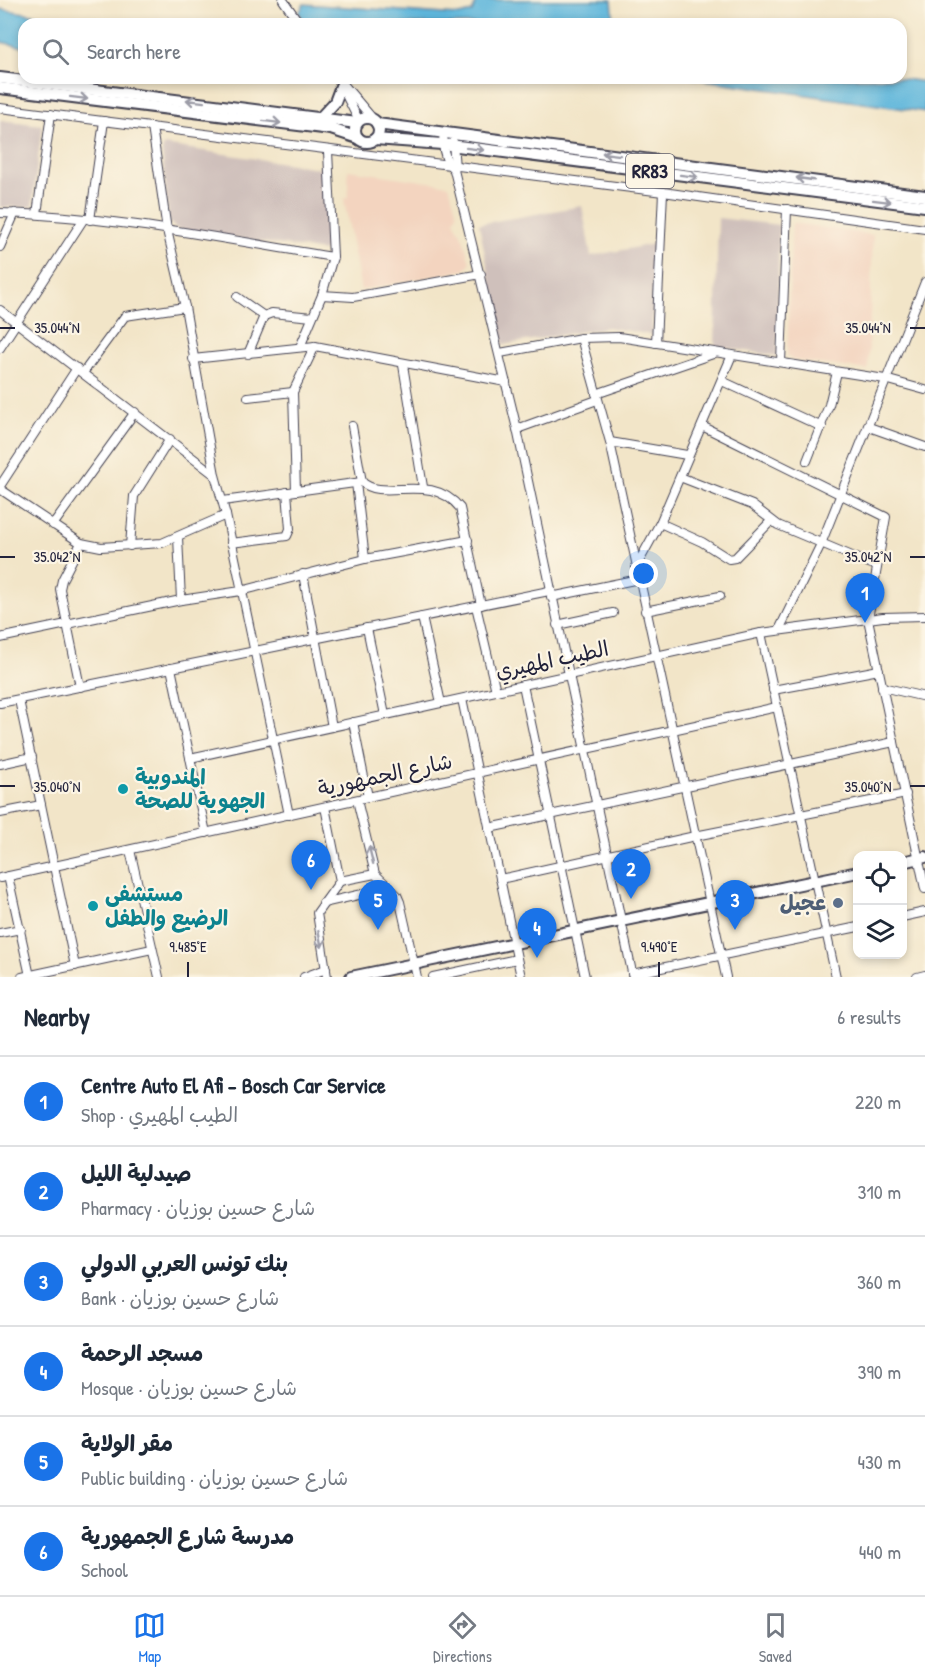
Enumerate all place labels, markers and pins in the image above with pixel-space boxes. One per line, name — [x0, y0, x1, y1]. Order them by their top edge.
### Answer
pin: 1 — [846, 574, 884, 623]
place label: المندوبية الجهوية للصحة — [135, 762, 265, 815]
marker: المندوبية الجهوية للصحة — [116, 782, 130, 796]
pin: 6 — [292, 840, 330, 890]
pin: 2 — [612, 850, 650, 899]
place label: مستشفى الرضيع والطفل — [105, 879, 228, 933]
pin: 5 — [358, 880, 398, 930]
pin: 3 — [716, 880, 754, 930]
place label: عجيل — [780, 888, 826, 917]
marker: عجيل — [831, 896, 845, 910]
marker: مستشفى الرضيع والطفل — [86, 899, 100, 913]
pin: 4 — [518, 908, 556, 958]

